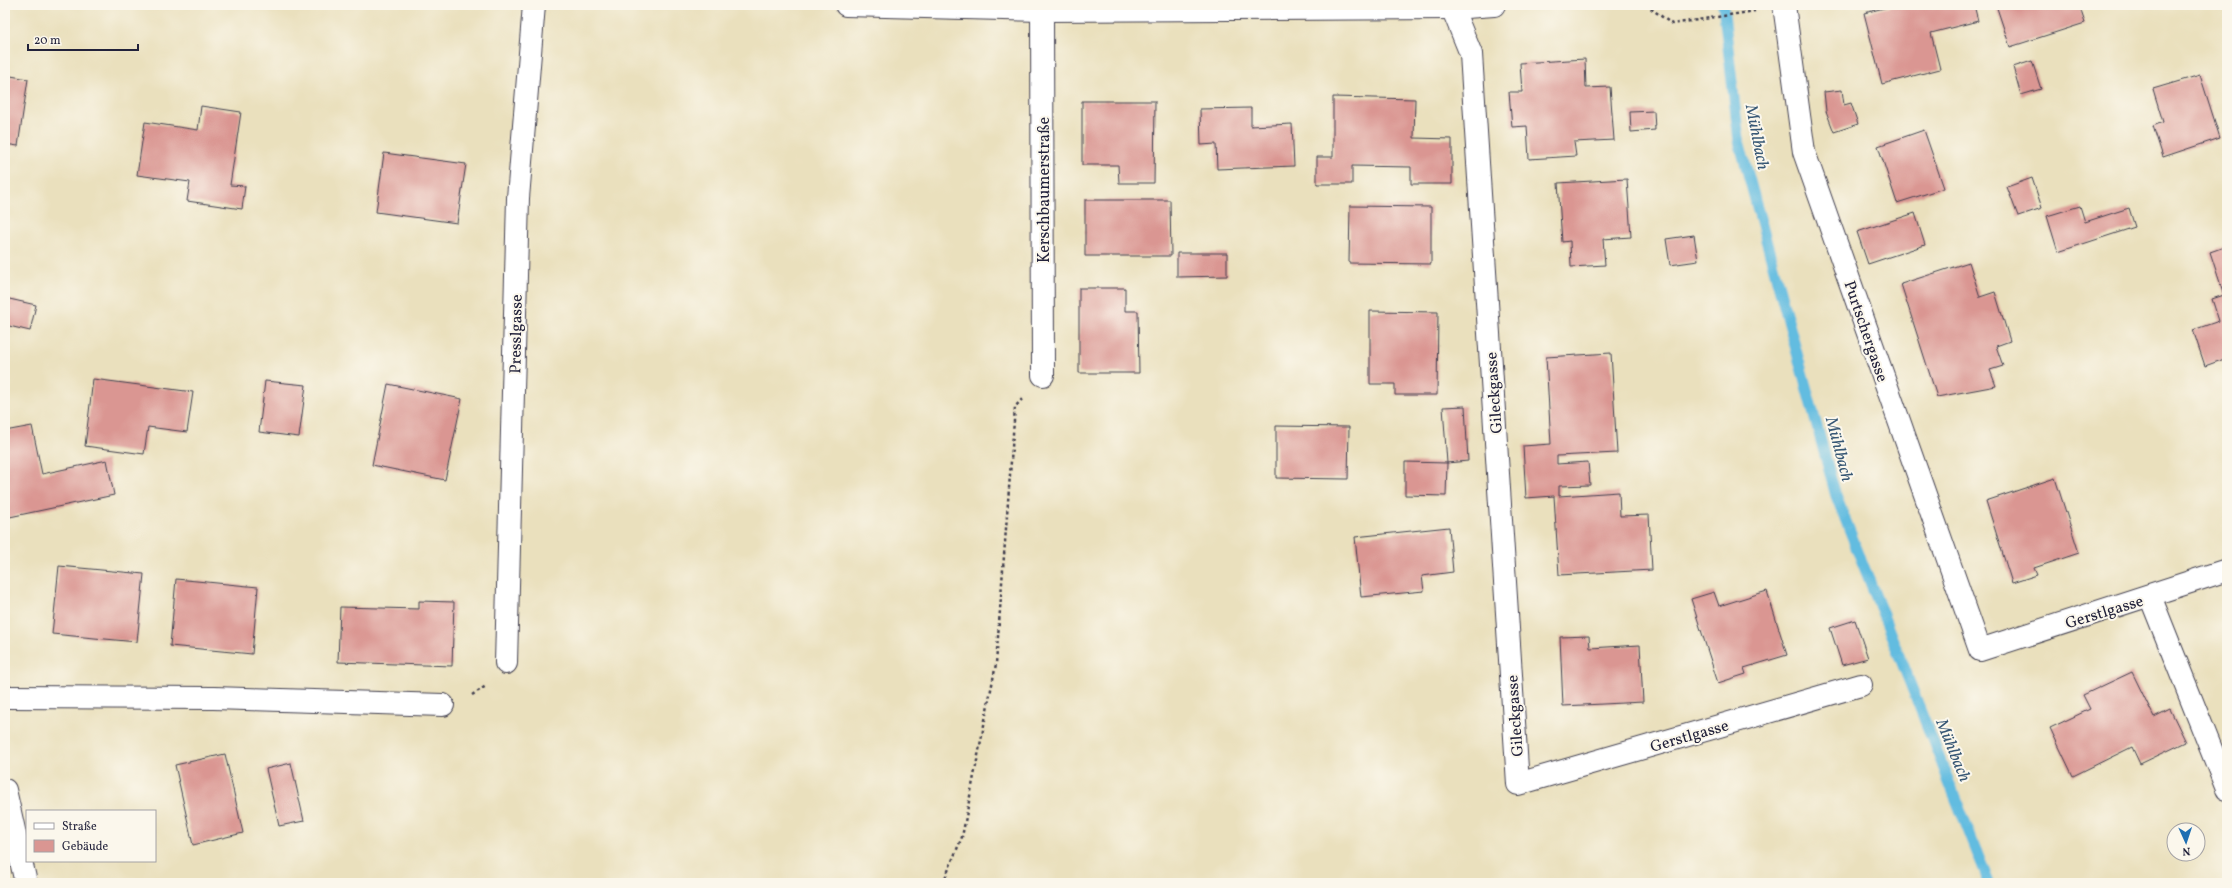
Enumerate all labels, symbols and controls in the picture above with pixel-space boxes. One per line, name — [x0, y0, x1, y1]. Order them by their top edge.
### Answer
scale bar — [28, 26, 138, 52]
text: 20 m — [34, 33, 61, 49]
water label: Mühlbach — [1739, 102, 1774, 172]
street label: Kerschbaumerstraße — [1034, 117, 1056, 263]
street label: Purtschergasse — [1838, 278, 1893, 385]
street label: Presslgasse — [505, 294, 529, 374]
street label: Gileckgasse — [1481, 351, 1509, 434]
water label: Mühlbach — [1819, 414, 1858, 484]
street label: Gerstlgasse — [2063, 591, 2146, 635]
street label: Gileckgasse — [1502, 674, 1530, 757]
street label: Gerstlgasse — [1648, 715, 1731, 759]
water label: Mühlbach — [1929, 715, 1976, 785]
legend — [26, 810, 156, 862]
text: Straße — [62, 819, 97, 835]
north arrow — [2166, 822, 2206, 862]
text: Gebäude — [62, 839, 109, 855]
text: N — [2182, 843, 2191, 858]

